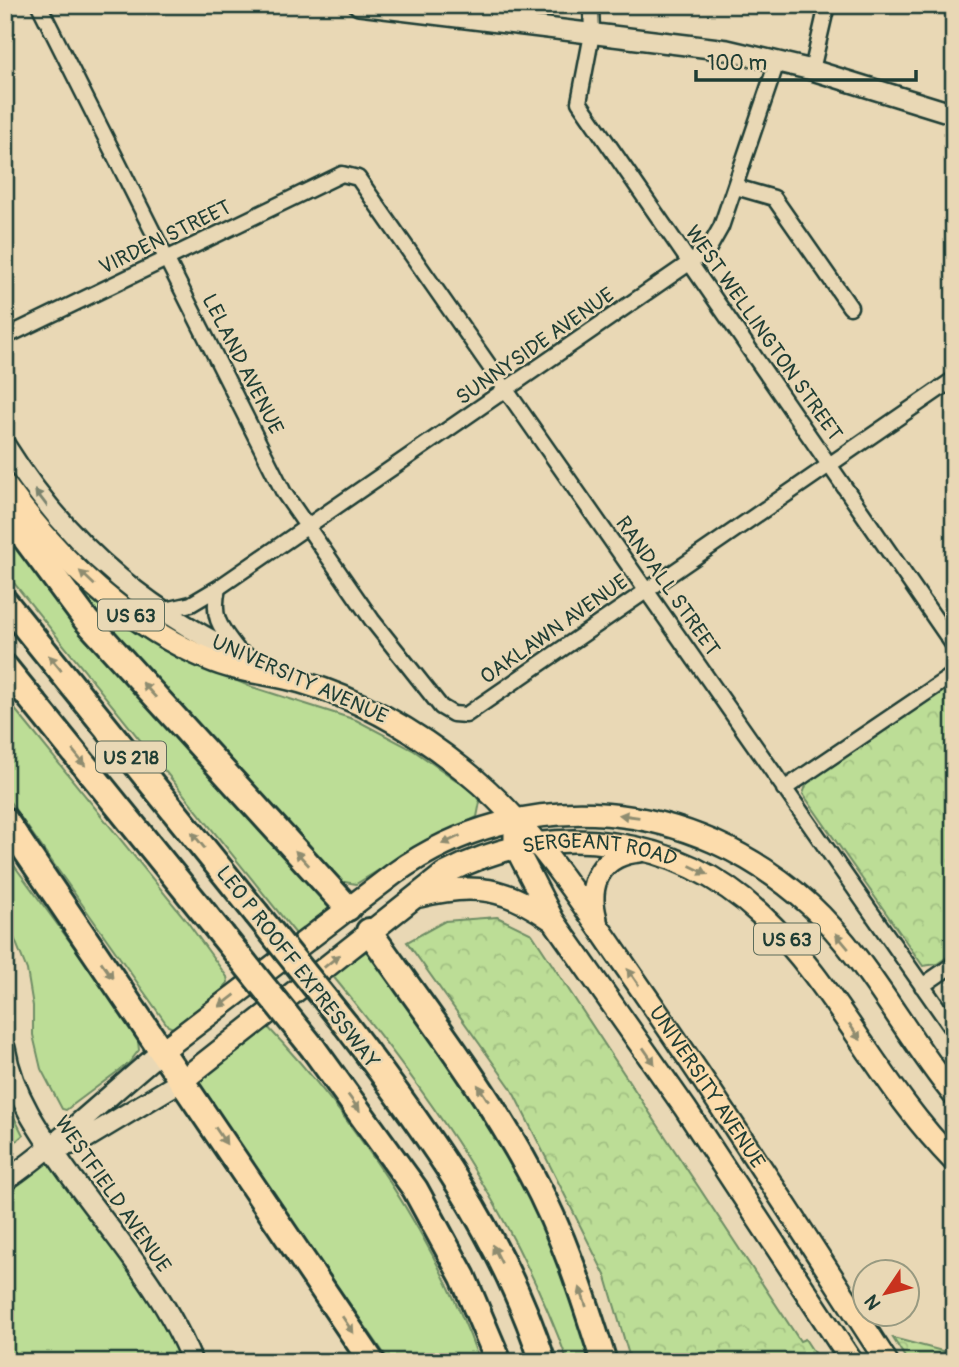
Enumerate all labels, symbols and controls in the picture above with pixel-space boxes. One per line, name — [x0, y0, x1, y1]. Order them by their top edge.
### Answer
scale bar — [696, 38, 917, 82]
text: 100 m — [707, 50, 767, 77]
street label: VIRDEN STREET — [95, 194, 236, 281]
street label: WEST WELLINGTON STREET — [679, 220, 849, 447]
street label: SUNNYSIDE AVENUE — [451, 282, 620, 411]
street label: LELAND AVENUE — [196, 289, 290, 439]
one-way arrow — [34, 489, 48, 507]
street label: RANDALL STREET — [609, 511, 726, 662]
street label: OAKLAWN AVENUE — [475, 568, 634, 690]
one-way arrow — [79, 571, 96, 587]
road number: US 63 — [98, 600, 164, 630]
street label: UNIVERSITY AVENUE — [207, 628, 392, 730]
one-way arrow — [48, 655, 63, 672]
one-way arrow — [141, 681, 157, 699]
road number: US 218 — [96, 742, 166, 772]
one-way arrow — [71, 750, 86, 767]
one-way arrow — [618, 810, 640, 821]
street label: SERGEANT ROAD — [520, 828, 681, 873]
one-way arrow — [191, 832, 206, 849]
one-way arrow — [441, 835, 462, 846]
one-way arrow — [294, 849, 310, 867]
street label: LEO P ROOFF EXPRESSWAY — [210, 861, 385, 1074]
one-way arrow — [689, 865, 709, 876]
road number: US 63 — [754, 923, 820, 954]
one-way arrow — [835, 932, 850, 949]
one-way arrow — [322, 953, 340, 968]
one-way arrow — [100, 961, 114, 979]
one-way arrow — [627, 967, 640, 986]
one-way arrow — [218, 994, 236, 1008]
street label: UNIVERSITY AVENUE — [643, 1001, 771, 1174]
one-way arrow — [848, 1023, 862, 1041]
one-way arrow — [642, 1047, 656, 1065]
one-way arrow — [477, 1083, 490, 1103]
one-way arrow — [347, 1094, 361, 1112]
street label: WESTFIELD AVENUE — [48, 1111, 177, 1278]
one-way arrow — [214, 1127, 227, 1146]
one-way arrow — [491, 1244, 503, 1264]
north arrow — [850, 1258, 920, 1328]
one-way arrow — [577, 1286, 588, 1307]
text: N — [859, 1290, 886, 1314]
one-way arrow — [341, 1316, 355, 1334]

